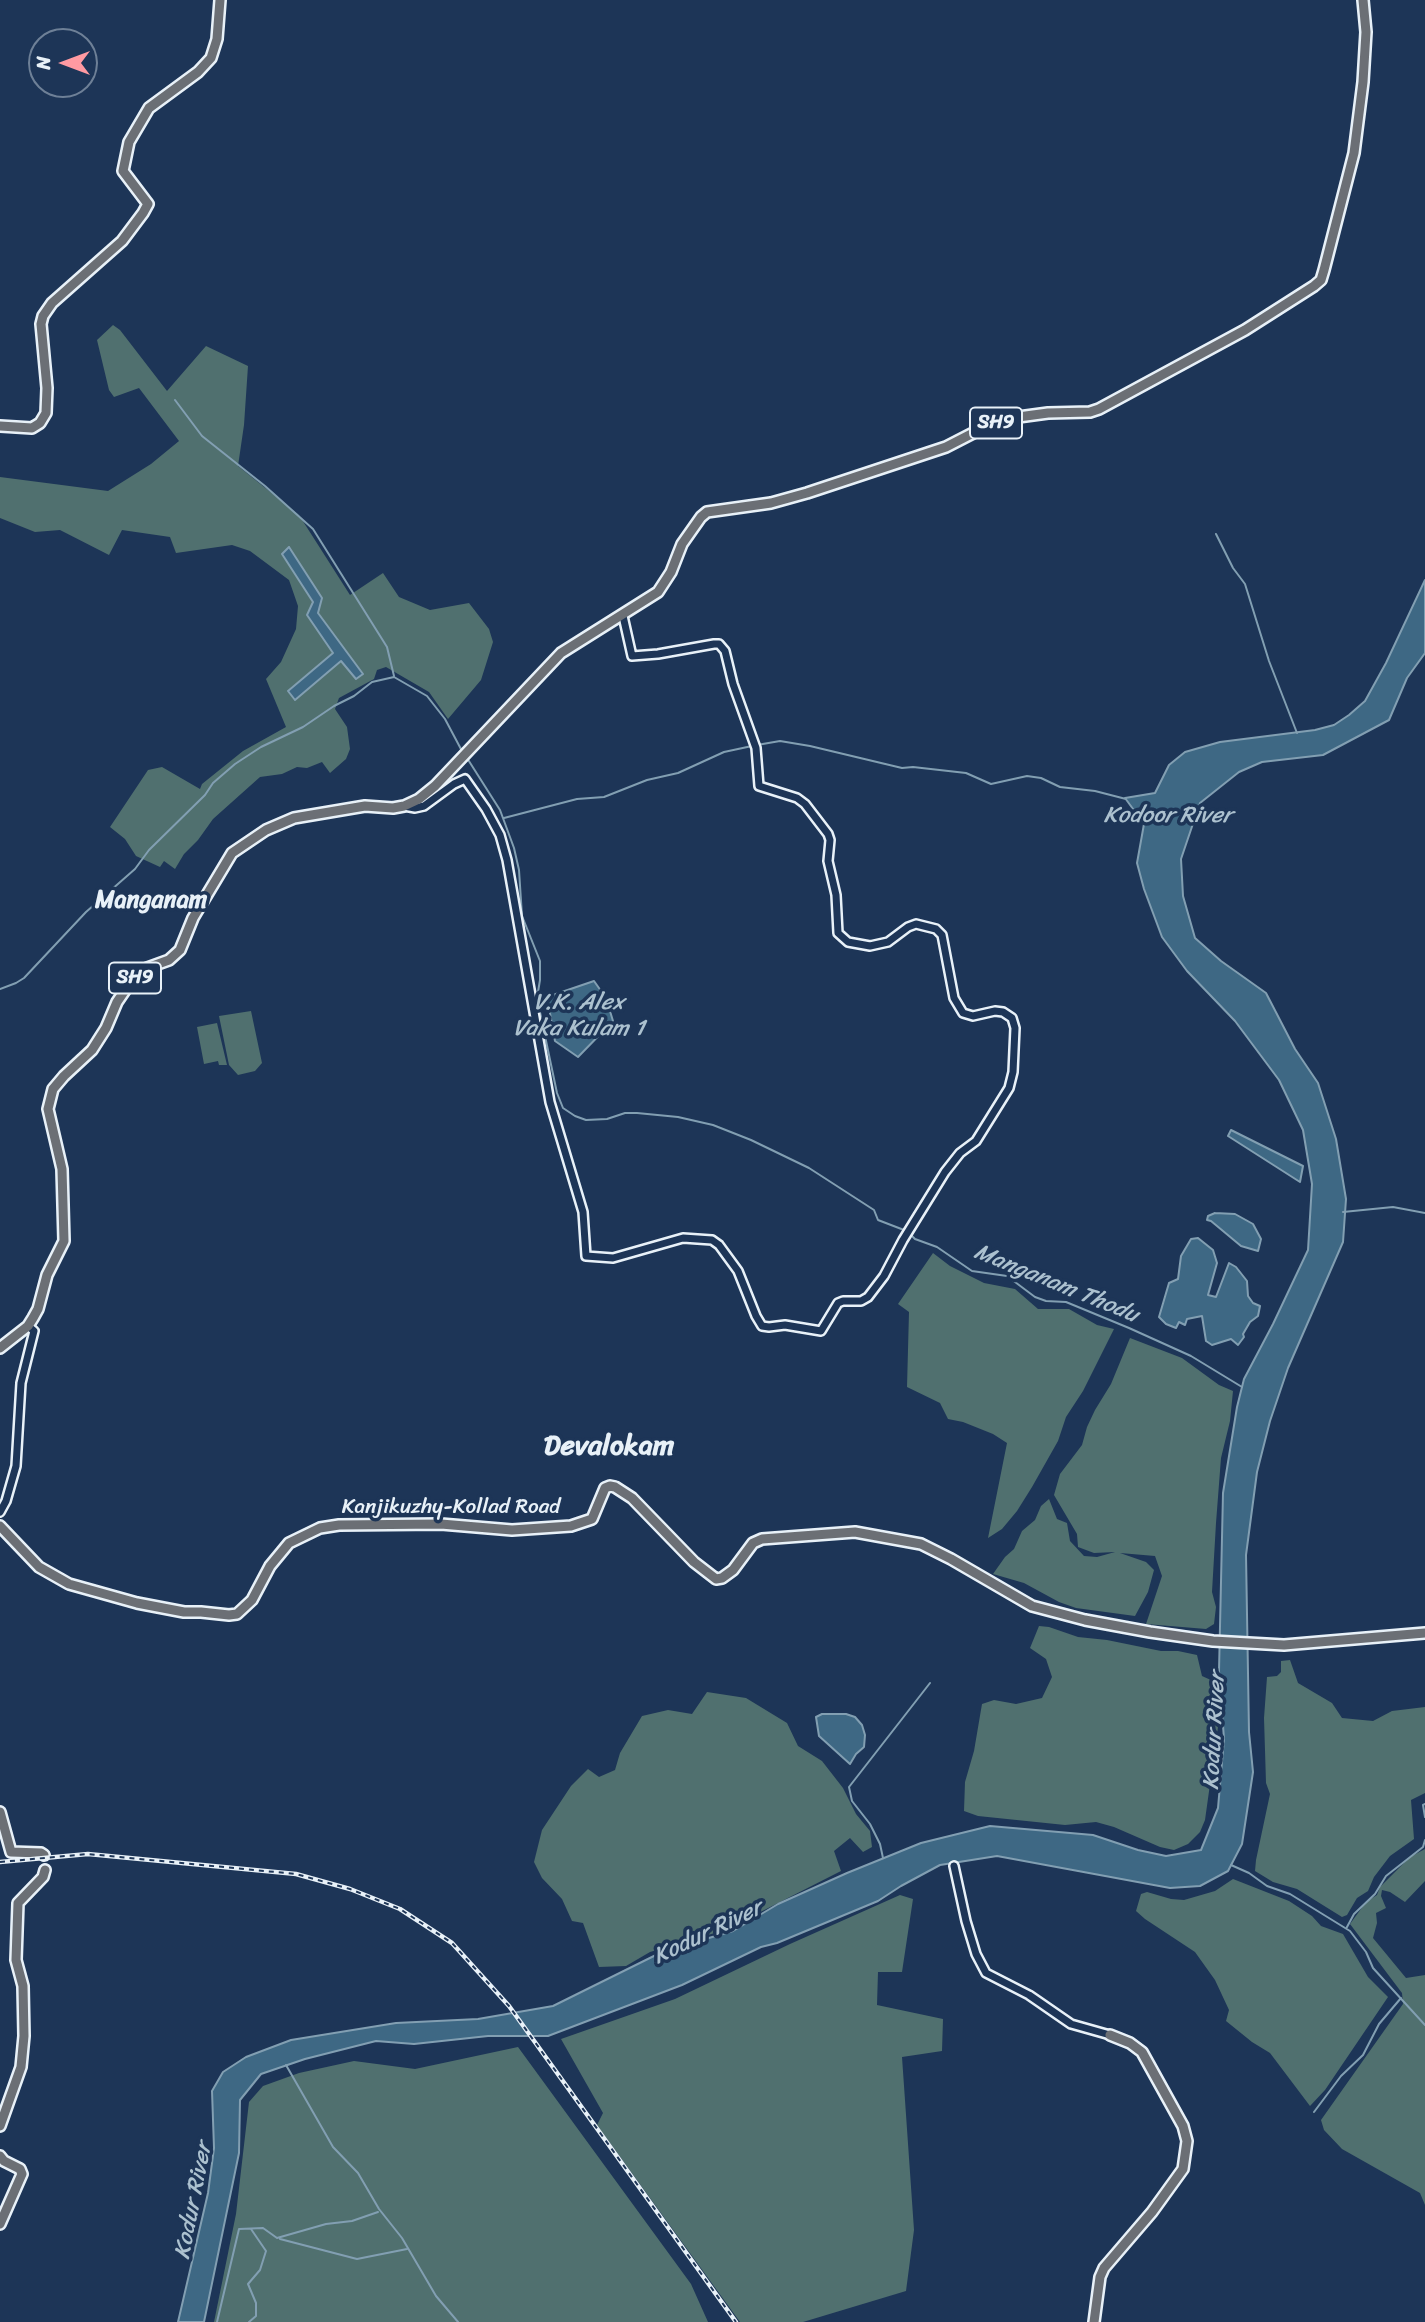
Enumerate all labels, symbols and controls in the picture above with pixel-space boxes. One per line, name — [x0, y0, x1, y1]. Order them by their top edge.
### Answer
north arrow — [28, 28, 98, 98]
text: N — [27, 56, 60, 70]
road number: SH9 — [970, 408, 1022, 438]
water label: Kodoor River — [1104, 802, 1232, 830]
district label: Manganam — [95, 887, 207, 915]
road number: SH9 — [109, 962, 161, 994]
water label: V.K. Alex Vaka Kulam 1 — [513, 989, 645, 1043]
water label: Manganam Thodu — [970, 1239, 1142, 1329]
district label: Devalokam — [544, 1430, 674, 1464]
street label: Kanjikuzhy-Kollad Road — [342, 1495, 560, 1521]
water label: Kodur River — [1198, 1671, 1232, 1791]
water label: Kodur River — [649, 1895, 767, 1971]
water label: Kodur River — [169, 2141, 219, 2261]

